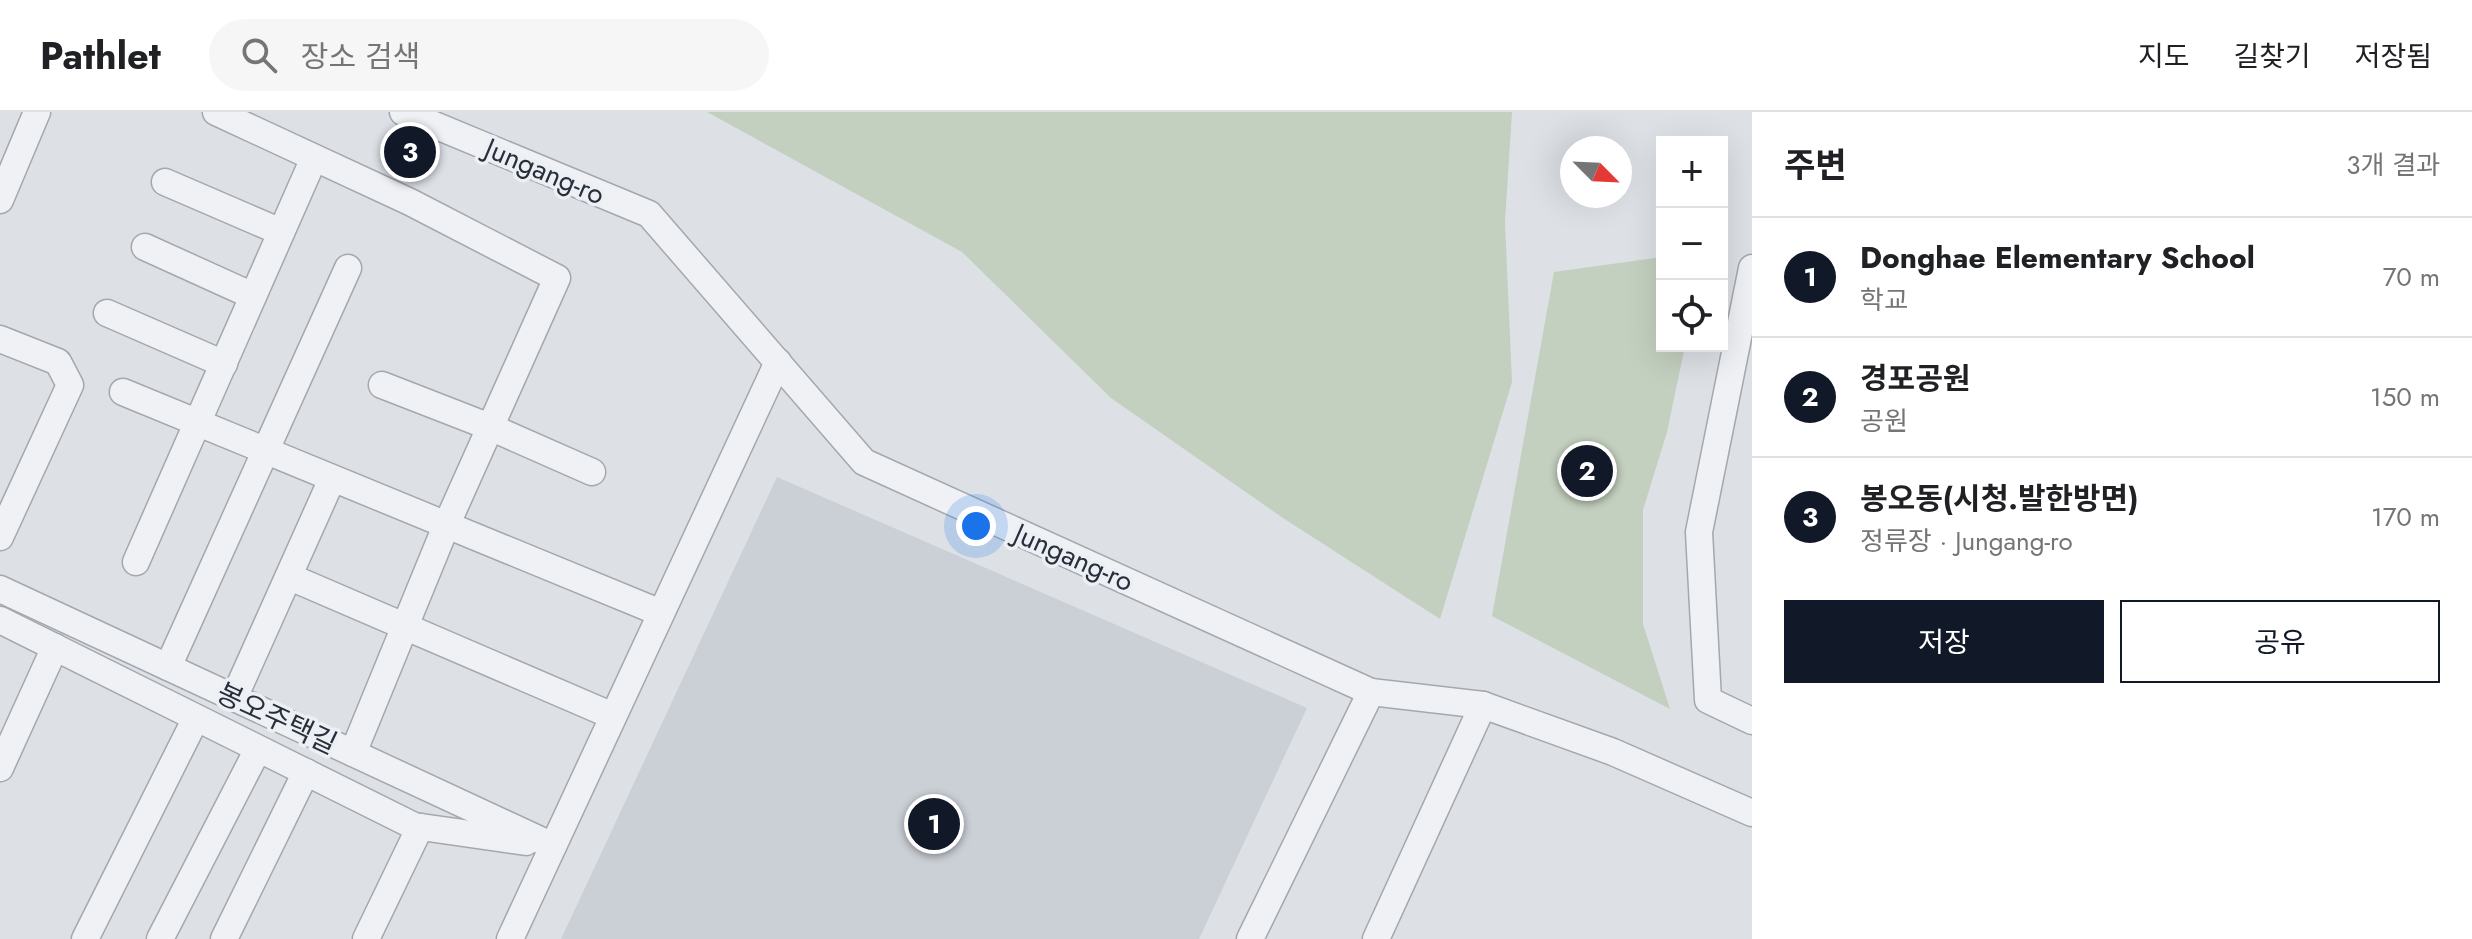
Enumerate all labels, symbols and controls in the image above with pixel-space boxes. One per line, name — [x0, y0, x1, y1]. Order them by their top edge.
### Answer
search box — [209, 19, 769, 91]
text: Pathlet — [40, 28, 161, 83]
icon: search — [237, 33, 281, 77]
text: 장소 검색 — [301, 35, 420, 78]
text: 지도 — [2138, 36, 2189, 77]
text: 길찾기 — [2233, 36, 2311, 77]
text: 저장됨 — [2355, 36, 2432, 77]
pin: 3 — [384, 122, 436, 182]
street label: Jungang-ro — [475, 126, 611, 215]
north arrow — [1560, 136, 1632, 208]
map controls — [1656, 136, 1728, 352]
button: + — [1656, 136, 1728, 208]
text: 주변 — [1784, 141, 1847, 190]
text: 3개 결과 — [2346, 146, 2440, 184]
button: − — [1656, 208, 1728, 280]
text: Donghae Elementary School — [1860, 236, 2255, 279]
text: 1 — [1803, 258, 1817, 296]
text: 70 m — [2383, 258, 2440, 296]
button: locate — [1656, 280, 1728, 352]
text: 학교 — [1860, 281, 1908, 319]
text: 경포공원 — [1860, 357, 1970, 400]
text: 2 — [1801, 378, 1819, 416]
text: 150 m — [2370, 378, 2440, 416]
text: 공원 — [1860, 402, 1908, 440]
pin: 2 — [1561, 441, 1613, 501]
text: 봉오동(시청.발한방면) — [1860, 477, 2139, 520]
text: 3 — [1802, 498, 1818, 536]
text: 170 m — [2371, 498, 2440, 536]
your location — [956, 506, 996, 546]
street label: Jungang-ro — [1004, 511, 1140, 602]
text: 정류장 · Jungang-ro — [1860, 522, 2073, 560]
button: 저장 — [1784, 600, 2104, 683]
button: 공유 — [2120, 600, 2440, 683]
street label: 봉오주택길 — [210, 673, 344, 764]
pin: 1 — [908, 794, 960, 854]

